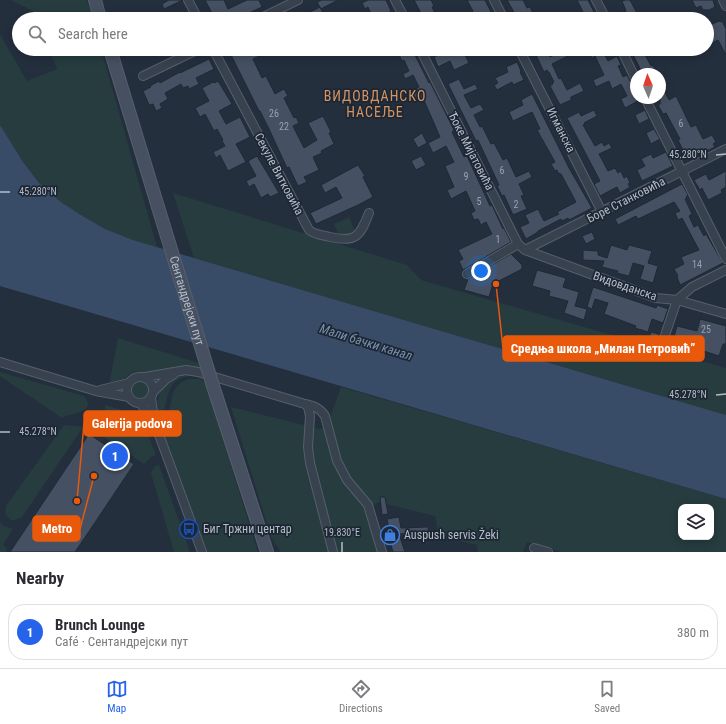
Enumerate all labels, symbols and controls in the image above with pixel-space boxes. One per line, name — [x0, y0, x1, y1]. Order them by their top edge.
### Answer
search box — [12, 12, 714, 56]
icon: search — [26, 23, 48, 45]
text: Search here — [58, 25, 128, 43]
north arrow — [630, 68, 666, 104]
district label: ВИДОВДАНСКО НАСЕЉЕ — [324, 88, 426, 120]
street label: Игманска — [544, 105, 578, 155]
house number: 26 — [269, 108, 279, 119]
street label: Ђоке Мијатовића — [445, 109, 497, 193]
house number: 6 — [679, 118, 684, 129]
house number: 22 — [279, 121, 289, 132]
street label: Секуле Витковића — [252, 131, 307, 218]
text: 45.280°N — [669, 149, 707, 160]
house number: 6 — [500, 165, 505, 176]
house number: 9 — [464, 171, 469, 182]
street label: Боре Станковића — [584, 174, 668, 226]
text: 45.280°N — [19, 186, 57, 197]
house number: 5 — [477, 196, 482, 207]
house number: 2 — [514, 199, 519, 210]
house number: 1 — [496, 234, 500, 245]
street label: Сентандрејски пут — [167, 254, 207, 347]
house number: 14 — [692, 259, 702, 270]
your location — [471, 261, 491, 281]
street label: Видовданска — [591, 269, 659, 304]
water label: Мали бачки канал — [318, 321, 415, 363]
house number: 25 — [701, 324, 711, 335]
callout: Средња школа „Милан Петровић” — [503, 336, 704, 361]
text: Средња школа „Милан Петровић” — [511, 341, 695, 356]
text: 45.278°N — [669, 389, 707, 400]
callout: Galerija podova — [84, 411, 181, 436]
text: Galerija podova — [92, 416, 172, 431]
text: 45.278°N — [19, 426, 57, 437]
pin: 1 — [102, 441, 128, 471]
map controls — [678, 504, 714, 540]
button: layers — [678, 504, 714, 540]
callout: Metro — [33, 516, 80, 541]
bus stop icon: Биг Тржни центар — [178, 518, 200, 540]
text: Metro — [42, 521, 73, 536]
place label: Биг Тржни центар — [203, 522, 292, 536]
shop icon: Auspush servis Žeki — [379, 524, 401, 546]
text: 19.830°E — [324, 527, 360, 538]
place label: Auspush servis Žeki — [404, 527, 499, 542]
text: Nearby — [16, 568, 64, 588]
text: Brunch Lounge — [55, 616, 145, 634]
text: 1 — [27, 625, 33, 640]
text: 380 m — [677, 625, 709, 640]
text: Café · Сентандрејски пут — [55, 634, 188, 649]
tab: Map — [106, 678, 128, 715]
tab: Directions — [339, 678, 383, 715]
tab: Saved — [594, 678, 620, 715]

